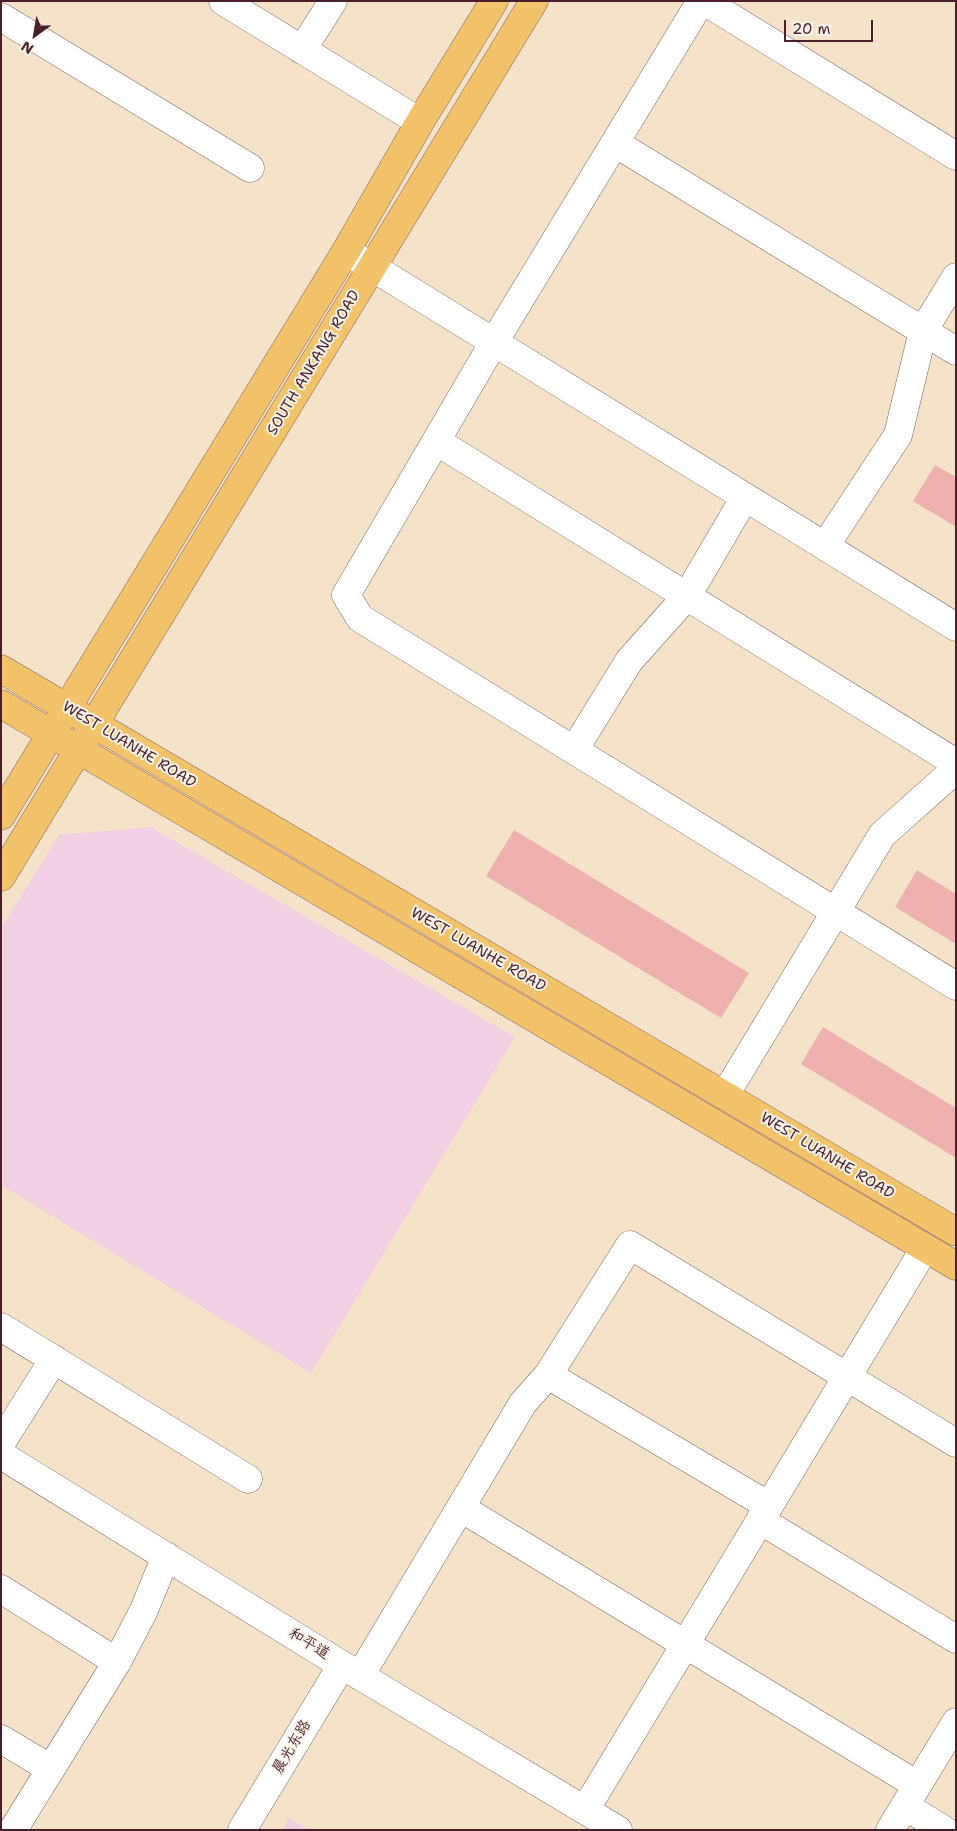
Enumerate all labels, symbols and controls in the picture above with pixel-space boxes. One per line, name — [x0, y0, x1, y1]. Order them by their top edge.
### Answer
north arrow — [10, 10, 60, 60]
scale bar — [787, 10, 876, 42]
text: 20 m — [792, 19, 831, 39]
text: N — [18, 37, 37, 58]
street label: SOUTH ANKANG ROAD — [264, 287, 364, 439]
street label: WEST LUANHE ROAD — [59, 698, 199, 792]
street label: WEST LUANHE ROAD — [407, 904, 549, 996]
street label: WEST LUANHE ROAD — [757, 1109, 897, 1203]
street label: 和平道 — [285, 1624, 333, 1664]
street label: 晨光东路 — [269, 1717, 315, 1777]

